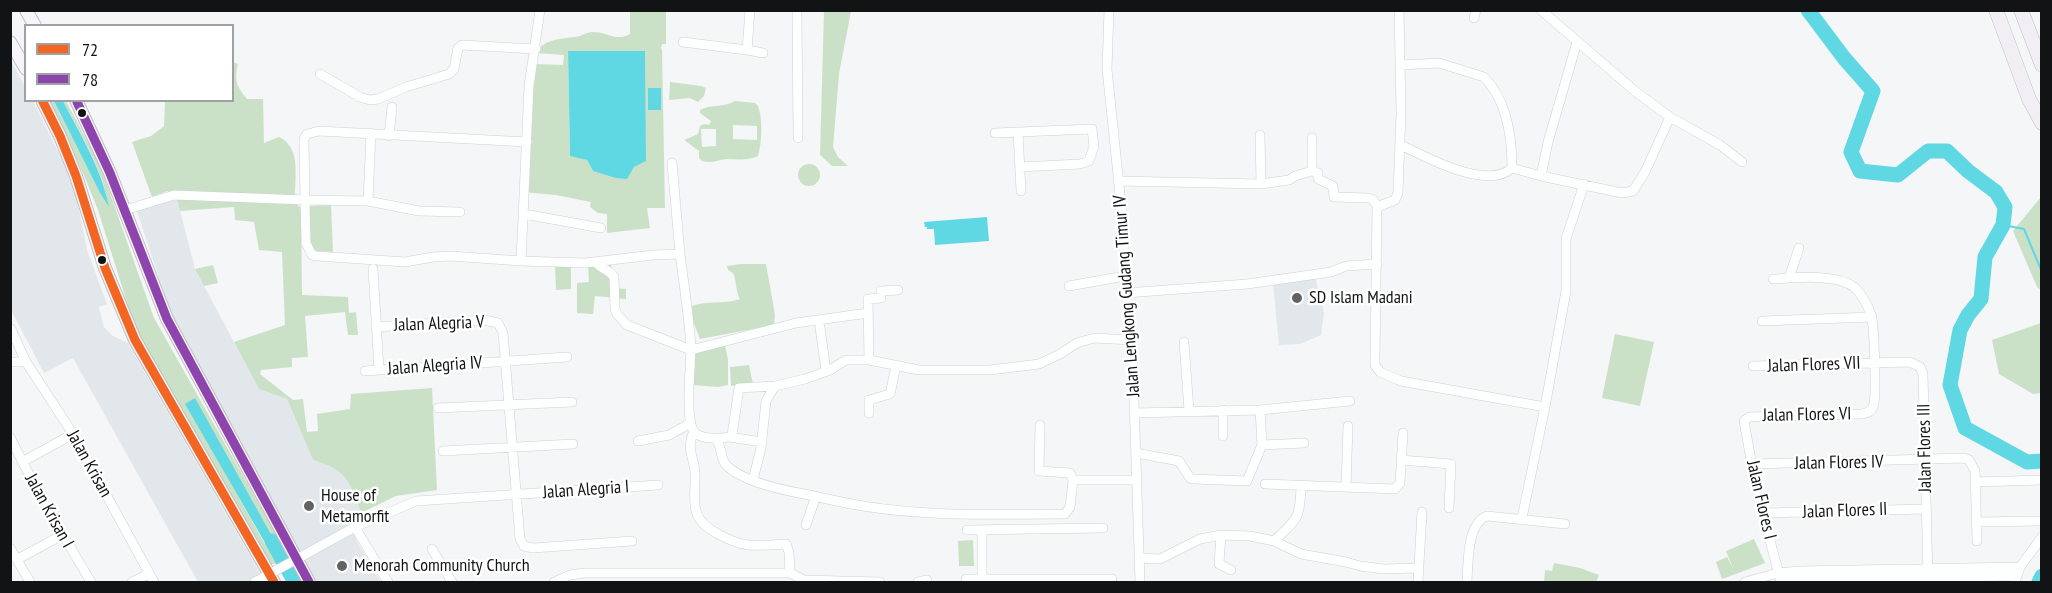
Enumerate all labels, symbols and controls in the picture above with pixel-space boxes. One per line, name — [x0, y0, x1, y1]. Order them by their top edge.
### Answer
legend — [24, 24, 234, 102]
text: 72 — [82, 38, 98, 61]
text: 78 — [82, 68, 98, 91]
unlabelled marker — [76, 107, 88, 119]
street label: Jalan Lengkong Gudang Timur IV — [1109, 194, 1145, 398]
unlabelled marker — [96, 254, 108, 266]
place label: SD Islam Madani — [1309, 287, 1413, 309]
marker: SD Islam Madani — [1290, 291, 1304, 305]
street label: Jalan Alegria V — [393, 312, 485, 336]
street label: Jalan Alegria IV — [387, 352, 483, 380]
street label: Jalan Flores VII — [1767, 353, 1861, 377]
street label: Jalan Flores VI — [1762, 403, 1852, 427]
street label: Jalan Flores III — [1913, 403, 1937, 493]
street label: Jalan Krisan — [62, 427, 116, 501]
street label: Jalan Flores IV — [1794, 451, 1884, 475]
street label: Jalan Flores I — [1741, 458, 1781, 542]
street label: Jalan Krisan I — [20, 470, 78, 552]
street label: Jalan Alegria I — [542, 476, 630, 504]
place label: House of Metamorfit — [321, 485, 389, 528]
marker: House of Metamorfit — [302, 499, 316, 513]
street label: Jalan Flores II — [1802, 499, 1888, 523]
place label: Menorah Community Church — [354, 555, 530, 577]
marker: Menorah Community Church — [335, 559, 349, 573]

